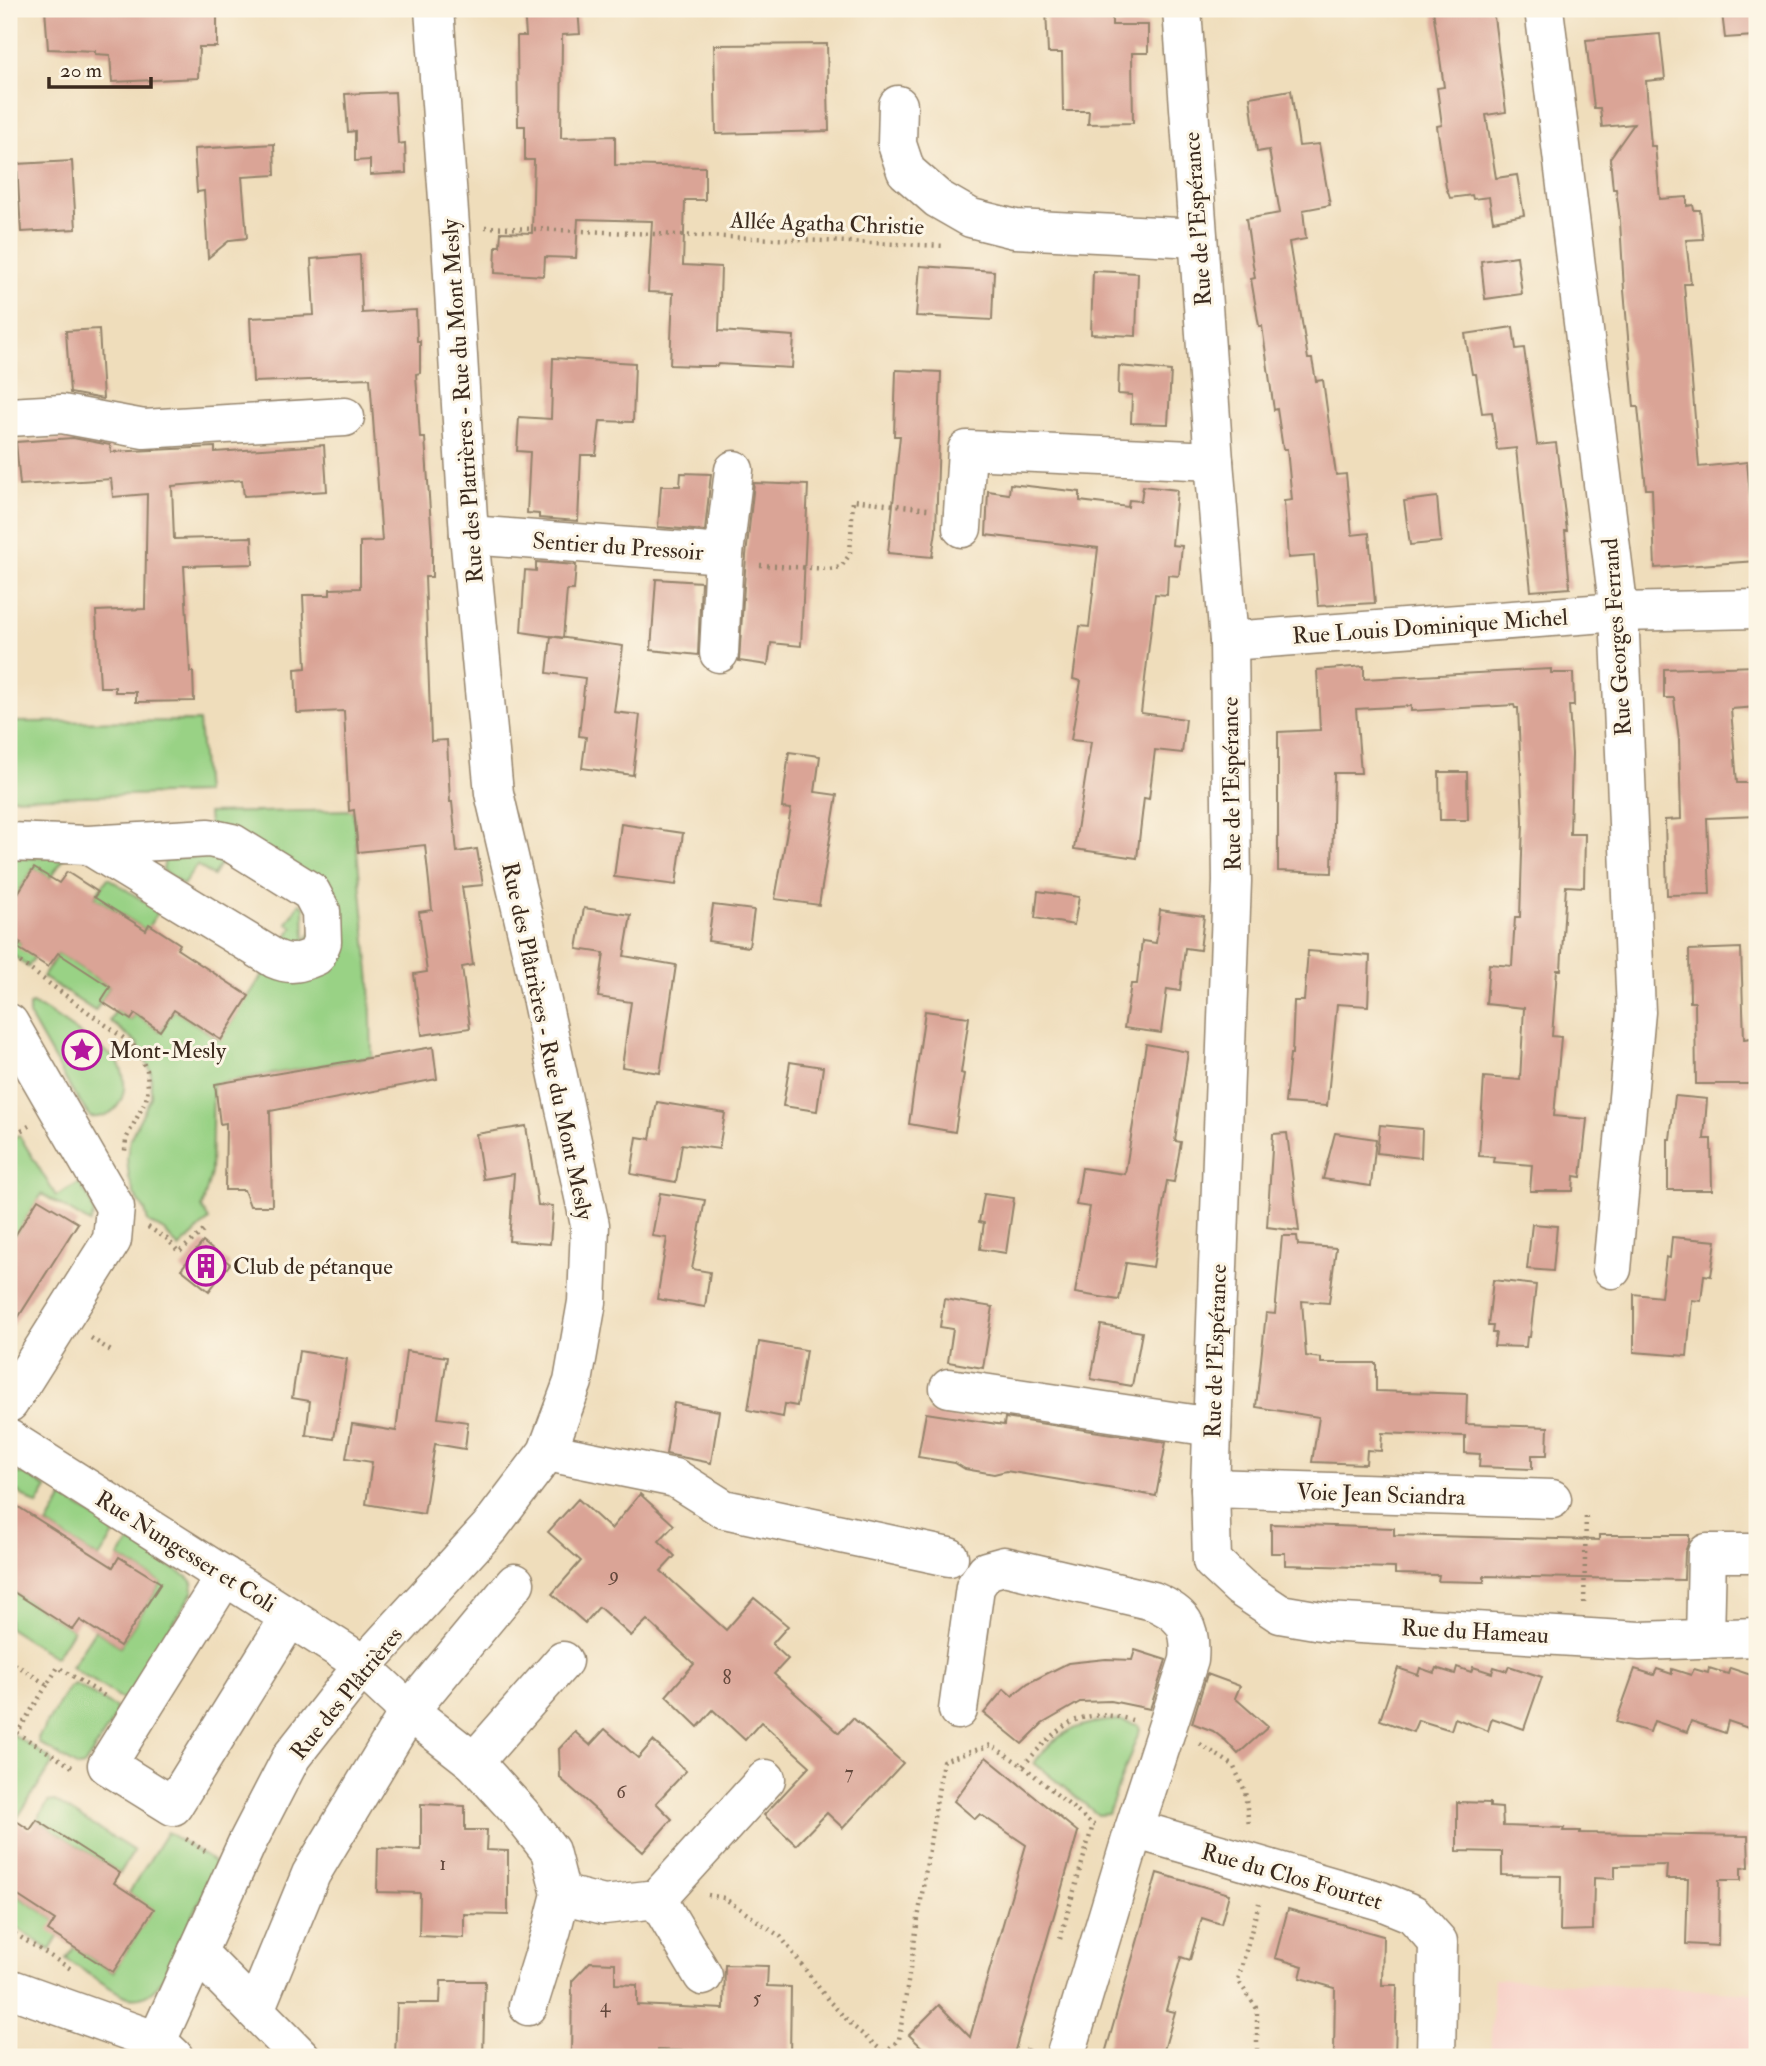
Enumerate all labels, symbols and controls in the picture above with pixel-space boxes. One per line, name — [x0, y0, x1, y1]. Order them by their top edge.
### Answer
scale bar — [49, 46, 150, 90]
text: 20 m — [60, 57, 102, 84]
street label: Rue de l'Espérance — [1177, 130, 1219, 307]
street label: Allée Agatha Christie — [728, 206, 925, 241]
street label: Rue des Platrières - Rue du Mont Mesly — [435, 217, 490, 584]
street label: Sentier du Pressoir — [531, 526, 705, 567]
street label: Rue Georges Ferrand — [1595, 537, 1638, 737]
street label: Rue Louis Dominique Michel — [1291, 602, 1569, 651]
street label: Rue de l'Espérance — [1215, 696, 1249, 871]
street label: Rue des Plâtrières - Rue du Mont Mesly — [495, 860, 600, 1223]
place icon: Mont-Mesly — [61, 1029, 103, 1071]
place label: Mont-Mesly — [109, 1036, 227, 1065]
building icon: Club de pétanque — [185, 1245, 227, 1287]
place label: Club de pétanque — [233, 1252, 393, 1282]
street label: Rue de l'Espérance — [1198, 1263, 1234, 1439]
street label: Voie Jean Sciandra — [1296, 1477, 1467, 1512]
street label: Rue Nungesser et Coli — [90, 1484, 282, 1619]
house number: 9 — [607, 1563, 619, 1587]
street label: Rue du Hameau — [1400, 1613, 1550, 1650]
street label: Rue des Plâtrières — [284, 1621, 409, 1766]
house number: 8 — [723, 1666, 732, 1690]
house number: 7 — [845, 1761, 854, 1785]
house number: 6 — [616, 1780, 627, 1804]
street label: Rue du Clos Fourtet — [1198, 1837, 1386, 1916]
house number: 1 — [440, 1852, 446, 1876]
house number: 5 — [753, 1986, 762, 2010]
house number: 4 — [600, 1994, 611, 2018]

